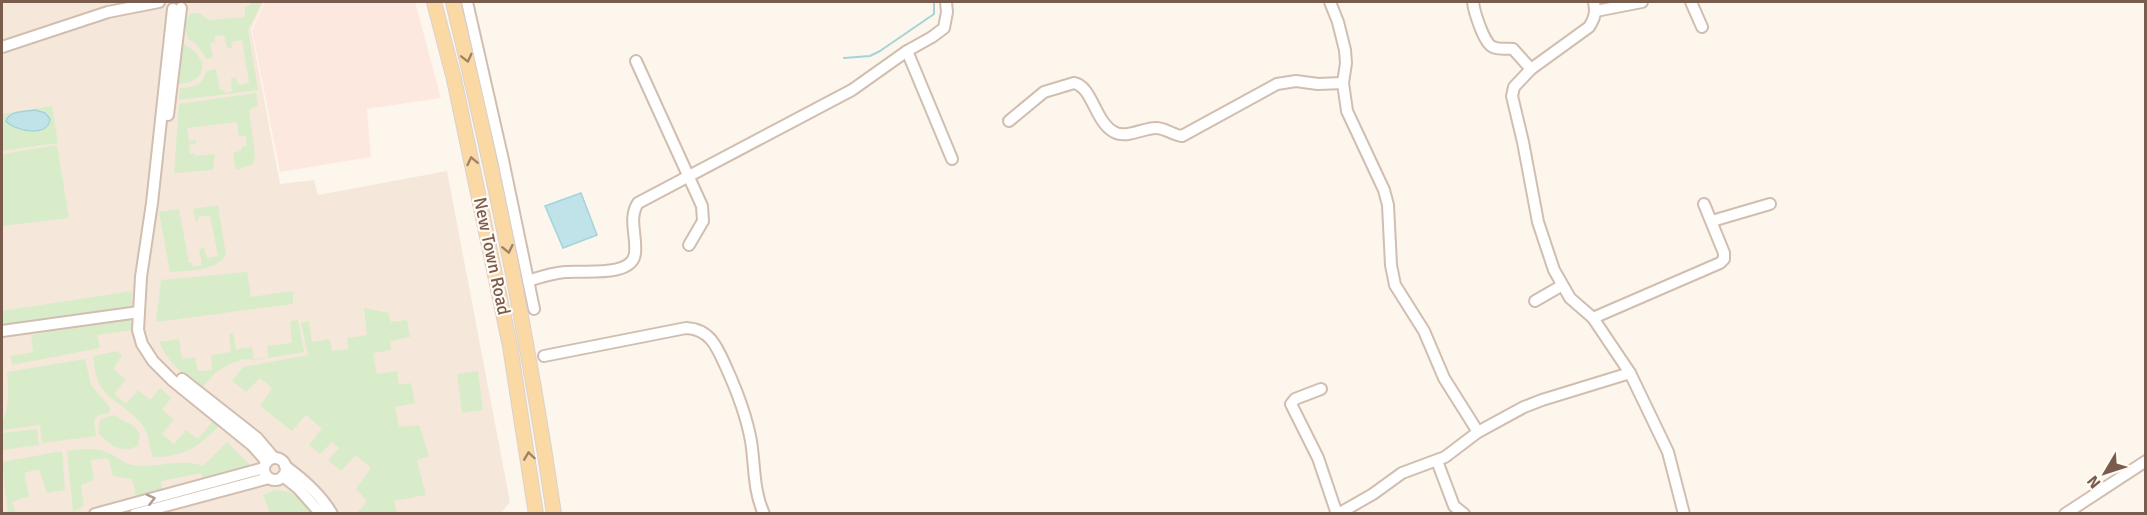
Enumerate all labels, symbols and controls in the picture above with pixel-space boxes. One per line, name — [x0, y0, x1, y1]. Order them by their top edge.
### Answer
one-way arrow — [459, 53, 472, 63]
one-way arrow — [466, 156, 479, 166]
street label: New Town Road — [469, 195, 515, 317]
one-way arrow — [501, 244, 514, 254]
north arrow — [2075, 443, 2135, 503]
one-way arrow — [523, 451, 535, 460]
text: N — [2083, 471, 2105, 492]
one-way arrow — [146, 494, 156, 506]

